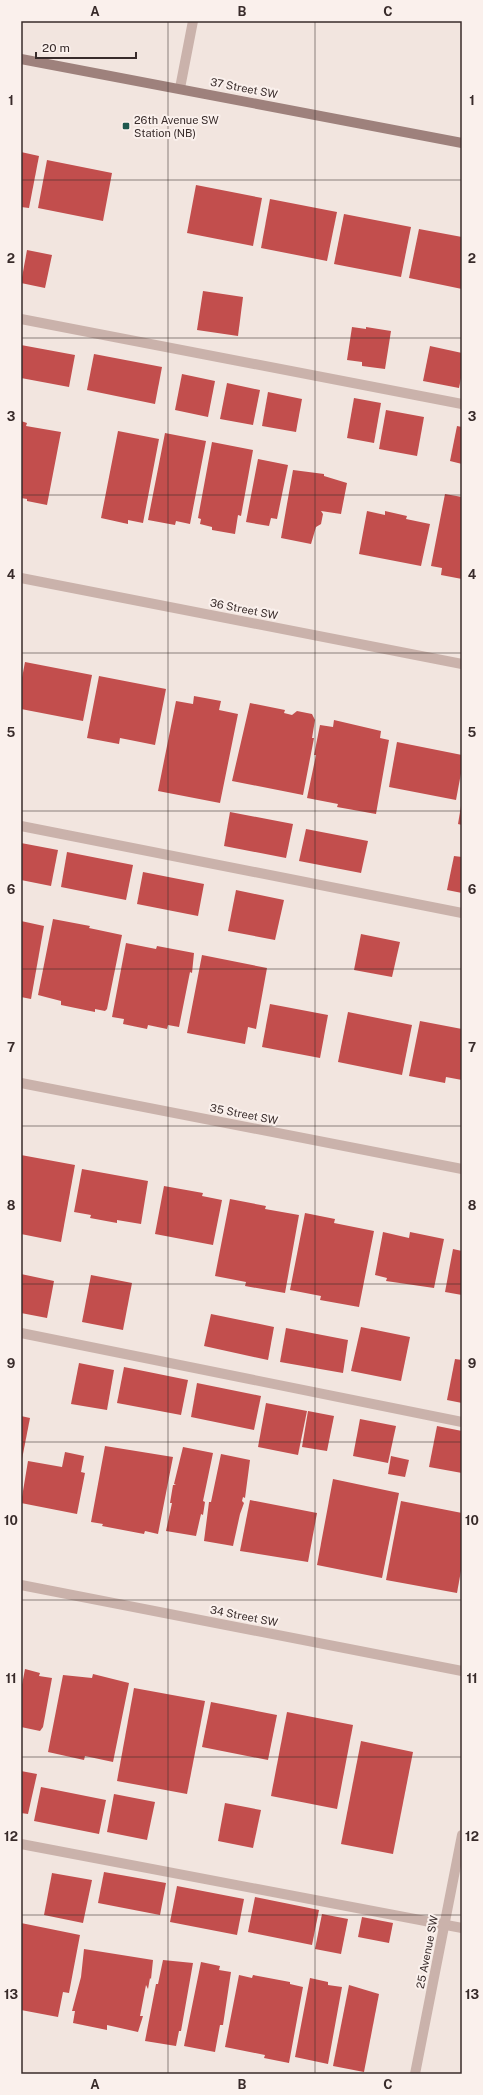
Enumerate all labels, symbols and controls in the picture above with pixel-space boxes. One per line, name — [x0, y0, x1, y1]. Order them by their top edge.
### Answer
text: A — [90, 4, 100, 19]
text: B — [238, 4, 247, 19]
text: C — [383, 4, 393, 19]
scale bar — [36, 34, 136, 60]
text: 20 m — [42, 41, 70, 55]
street label: 37 Street SW — [209, 76, 279, 101]
text: 1 — [8, 93, 14, 108]
text: 1 — [469, 93, 475, 108]
place label: 26th Avenue SW Station (NB) — [134, 114, 219, 139]
marker: 26th Avenue SW Station (NB) — [121, 121, 131, 131]
text: 2 — [7, 251, 15, 266]
text: 2 — [468, 251, 476, 266]
text: 3 — [7, 409, 16, 424]
text: 3 — [468, 409, 477, 424]
text: 4 — [7, 567, 16, 582]
text: 4 — [468, 567, 477, 582]
street label: 36 Street SW — [209, 597, 279, 622]
text: 5 — [7, 725, 16, 740]
text: 5 — [468, 725, 477, 740]
text: 6 — [7, 882, 16, 897]
text: 6 — [468, 882, 477, 897]
text: 7 — [7, 1040, 15, 1055]
text: 7 — [468, 1040, 476, 1055]
street label: 35 Street SW — [209, 1102, 280, 1127]
text: 8 — [7, 1198, 16, 1213]
text: 8 — [468, 1198, 477, 1213]
text: 9 — [7, 1356, 15, 1371]
text: 9 — [468, 1356, 476, 1371]
text: 10 — [4, 1513, 18, 1528]
text: 10 — [465, 1513, 479, 1528]
street label: 34 Street SW — [209, 1604, 279, 1629]
text: 11 — [5, 1671, 17, 1686]
text: 11 — [466, 1671, 478, 1686]
text: 12 — [4, 1829, 18, 1844]
text: 12 — [465, 1829, 479, 1844]
street label: 25 Avenue SW — [414, 1914, 440, 1990]
text: 13 — [4, 1987, 18, 2002]
text: 13 — [465, 1987, 479, 2002]
text: A — [90, 2077, 100, 2092]
text: B — [238, 2077, 247, 2092]
text: C — [383, 2077, 393, 2092]

